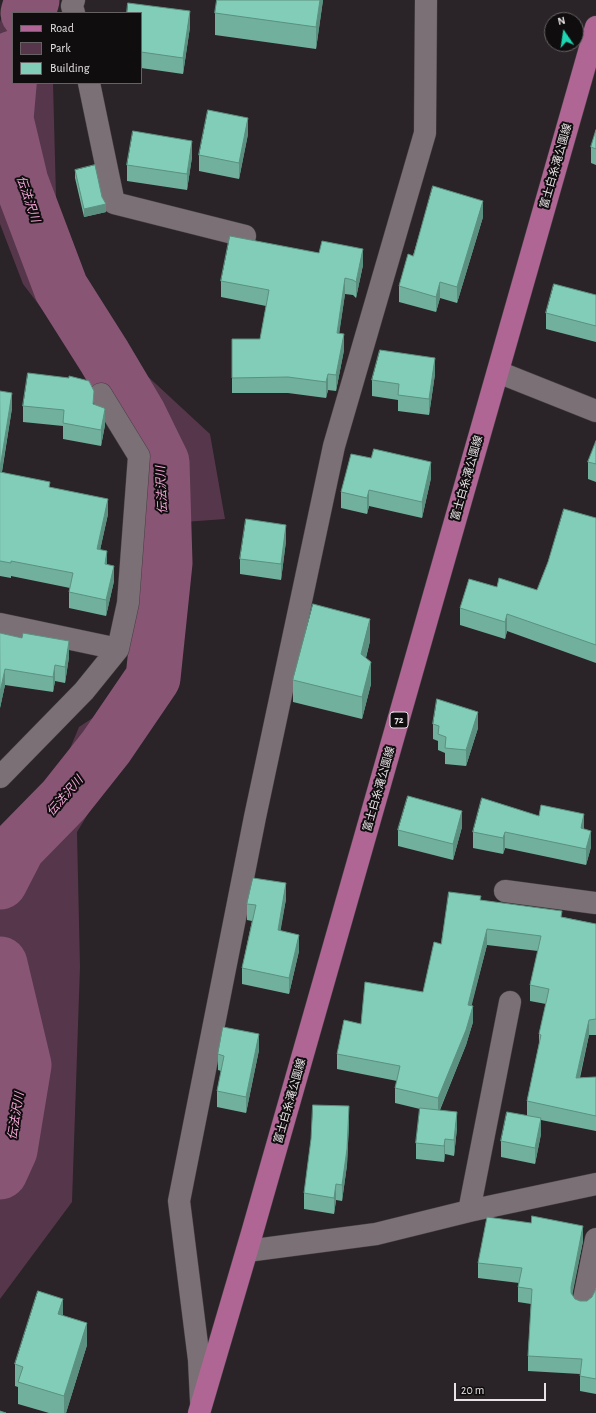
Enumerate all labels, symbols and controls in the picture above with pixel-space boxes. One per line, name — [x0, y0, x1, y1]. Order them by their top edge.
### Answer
legend — [12, 12, 142, 84]
north arrow — [544, 12, 584, 52]
text: N — [556, 15, 566, 27]
text: Road — [50, 22, 74, 34]
text: Park — [50, 42, 71, 54]
text: Building — [50, 62, 90, 74]
street label: 富士白糸滝公園線 — [538, 122, 574, 210]
water label: 伝法沢川 — [13, 174, 43, 224]
street label: 富士白糸滝公園線 — [449, 434, 485, 522]
water label: 伝法沢川 — [154, 466, 170, 514]
road number: 72 — [390, 712, 408, 728]
street label: 富士白糸滝公園線 — [361, 745, 397, 833]
water label: 伝法沢川 — [44, 773, 86, 819]
street label: 富士白糸滝公園線 — [272, 1057, 308, 1145]
water label: 伝法沢川 — [5, 1091, 27, 1141]
scale bar — [456, 1375, 548, 1401]
text: 20 m — [461, 1384, 484, 1396]

